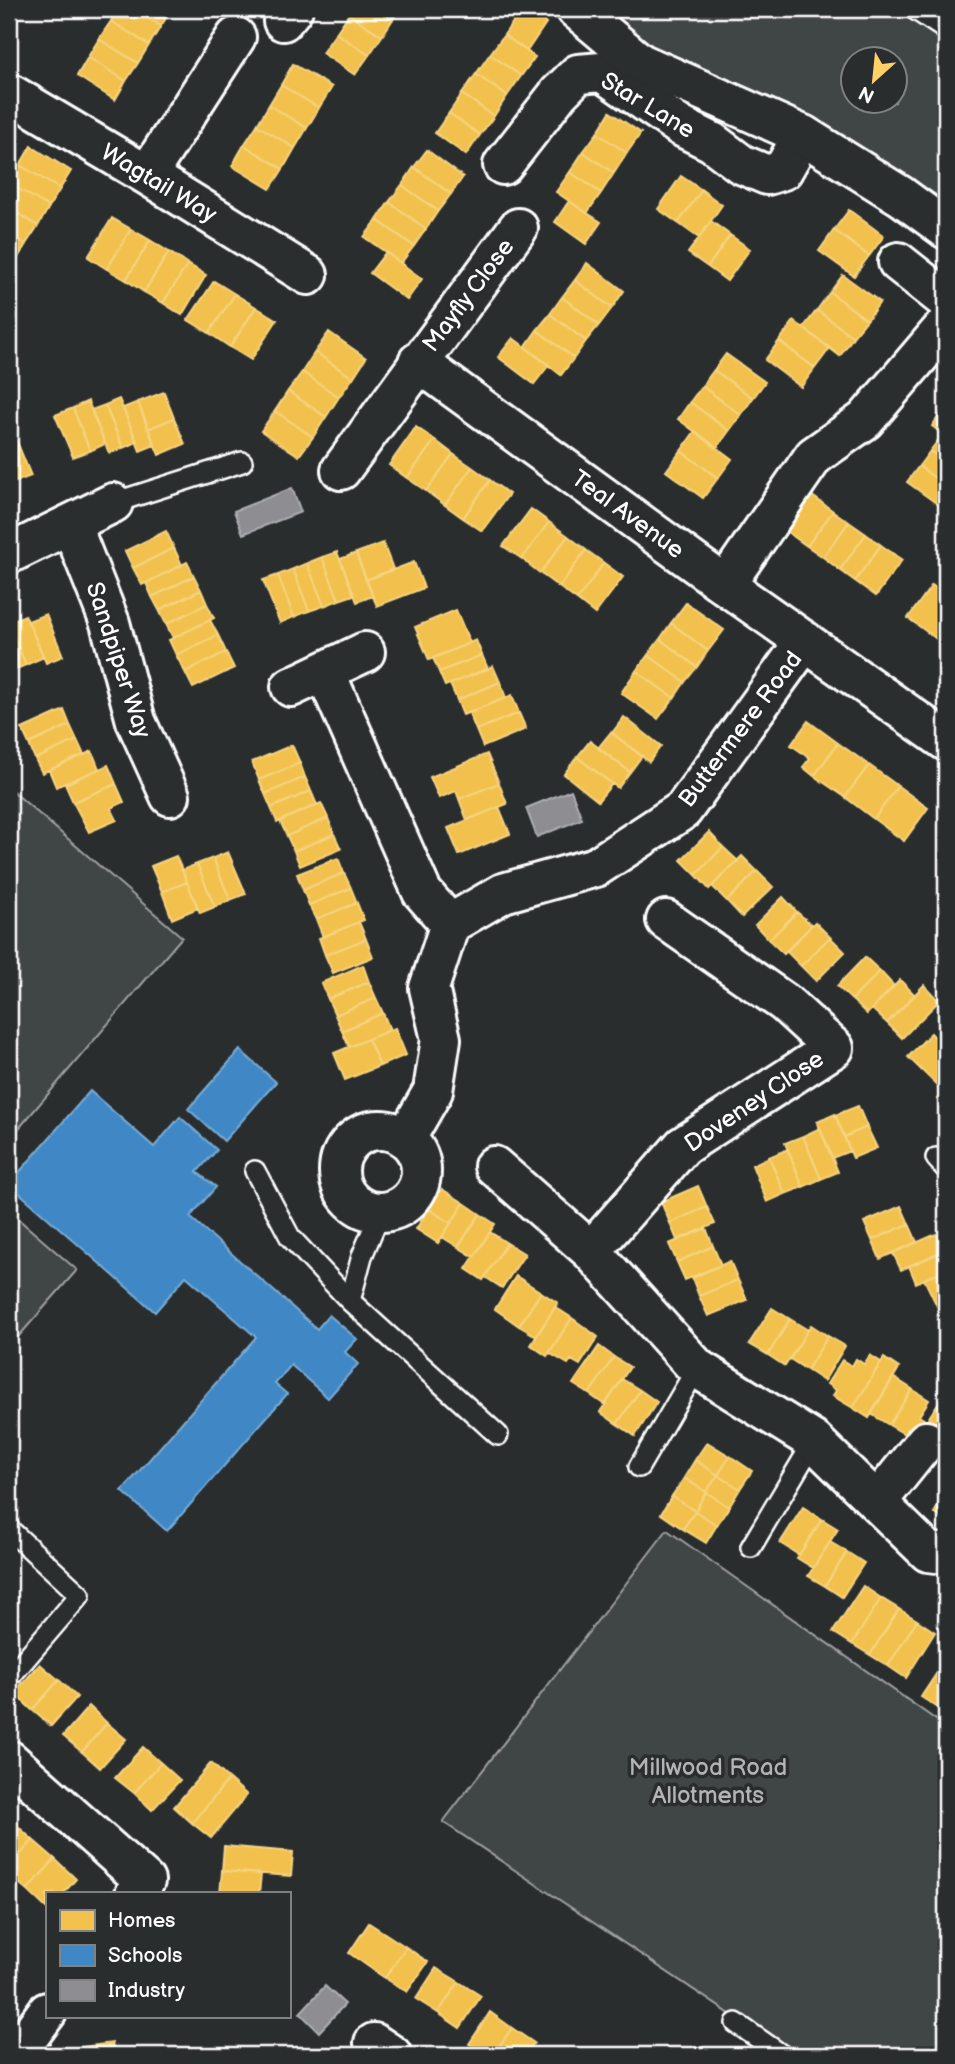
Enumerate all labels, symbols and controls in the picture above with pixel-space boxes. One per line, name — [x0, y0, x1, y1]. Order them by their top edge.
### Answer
north arrow — [839, 46, 909, 116]
street label: Star Lane — [596, 66, 700, 145]
text: N — [855, 80, 879, 107]
street label: Wagtail Way — [96, 138, 222, 229]
street label: Mayfly Close — [416, 233, 520, 358]
street label: Teal Avenue — [566, 464, 690, 565]
street label: Sandpiper Way — [80, 579, 157, 742]
street label: Buttermere Road — [672, 646, 808, 813]
street label: Doveney Close — [679, 1044, 829, 1159]
park label: Millwood Road Allotments — [629, 1753, 787, 1810]
legend — [46, 1892, 290, 2018]
text: Homes — [108, 1908, 176, 1933]
text: Schools — [108, 1943, 182, 1968]
text: Industry — [108, 1978, 186, 2003]

